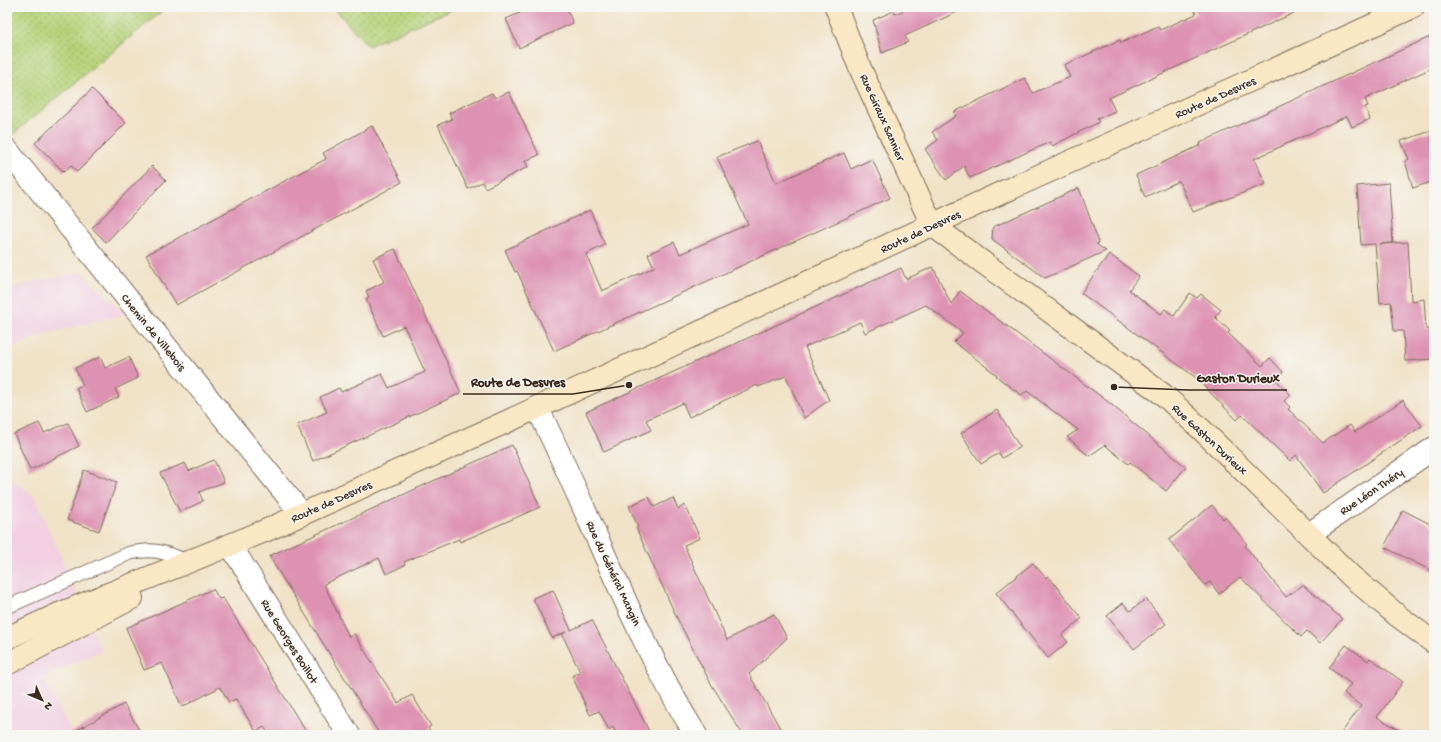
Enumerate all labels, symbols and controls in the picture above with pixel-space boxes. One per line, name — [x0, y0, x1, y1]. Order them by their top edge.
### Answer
street label: Rue Giraux Sannier — [856, 72, 907, 165]
street label: Route de Desvres — [1173, 75, 1259, 123]
street label: Route de Desvres — [879, 208, 964, 257]
street label: Chemin de Villebois — [117, 292, 188, 375]
callout: Gaston Durieux — [1188, 365, 1287, 390]
callout: Route de Desvres — [463, 369, 573, 394]
text: Gaston Durieux — [1196, 372, 1280, 387]
text: Route de Desvres — [470, 376, 566, 391]
street label: Rue Gaston Durieux — [1168, 402, 1250, 479]
street label: Rue Léon Théry — [1338, 466, 1407, 519]
street label: Route de Desvres — [289, 479, 375, 527]
street label: Rue du Général Mangin — [582, 519, 643, 629]
street label: Rue Georges Boillot — [257, 597, 320, 688]
north arrow — [22, 680, 62, 720]
text: N — [41, 699, 55, 712]

